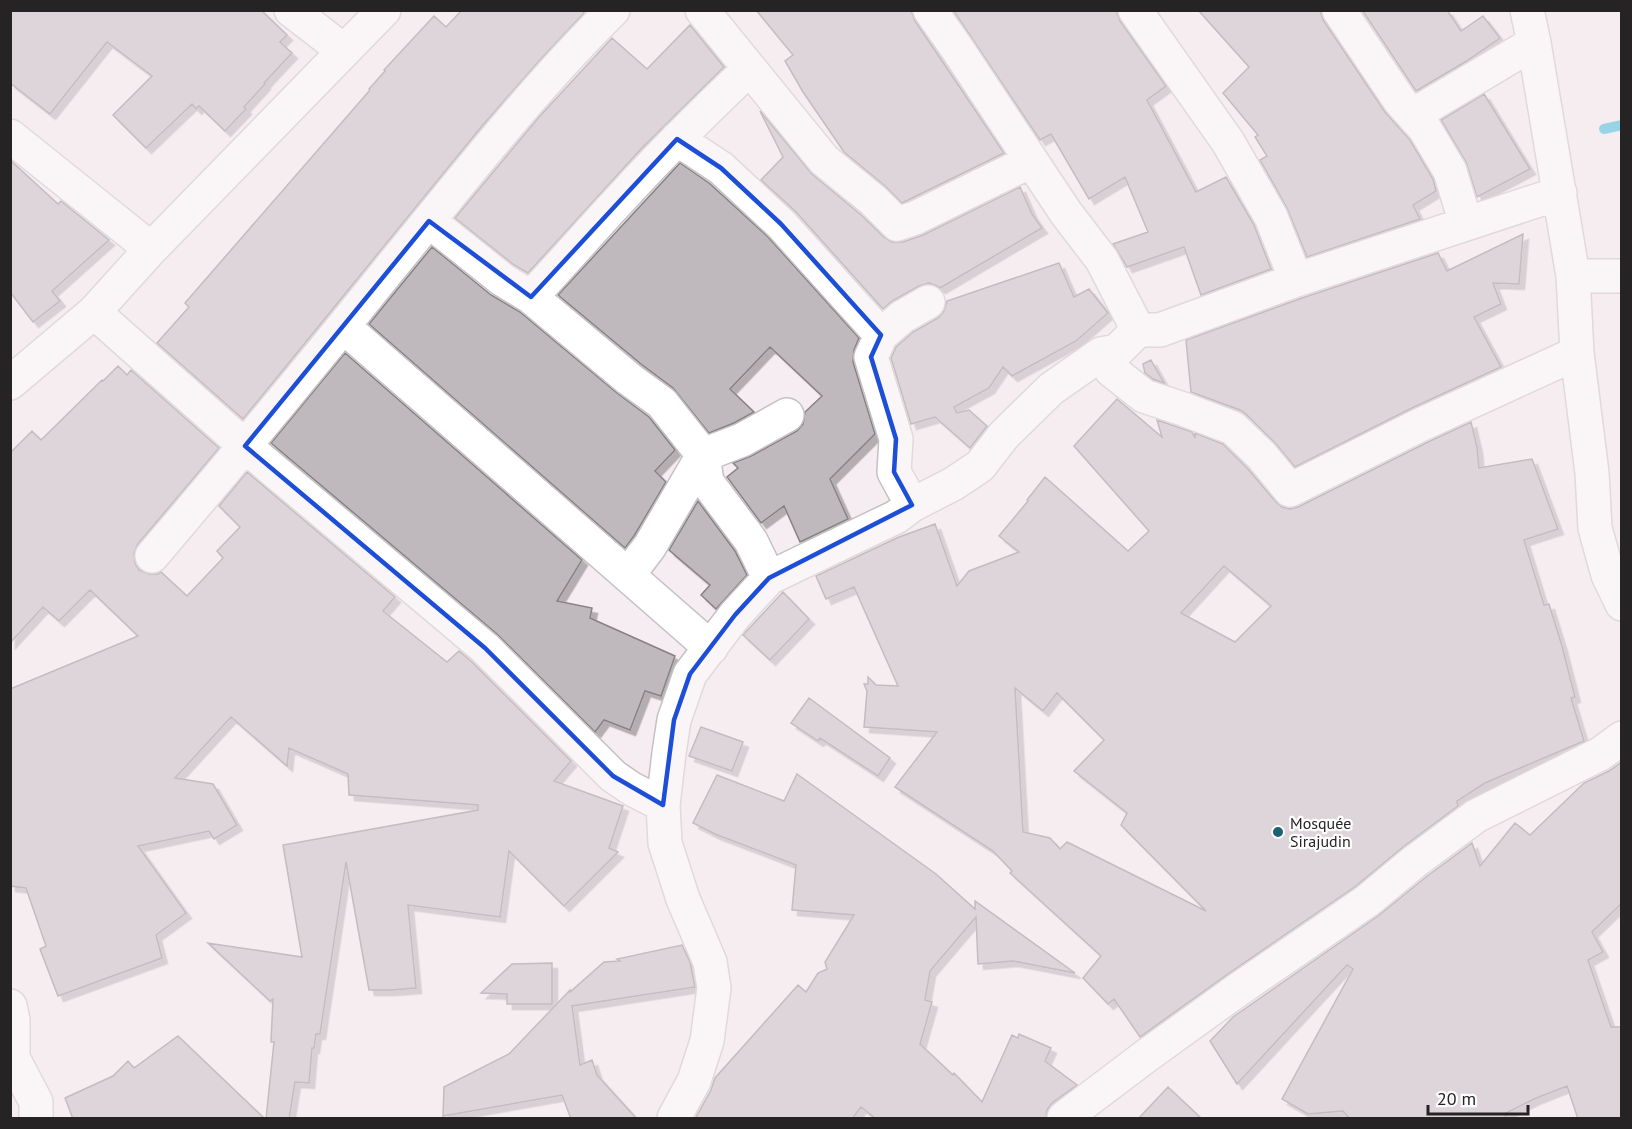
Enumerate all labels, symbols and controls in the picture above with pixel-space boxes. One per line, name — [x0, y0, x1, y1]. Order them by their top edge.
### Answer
place label: Mosquée Sirajudin — [1290, 813, 1351, 851]
marker: Mosquée Sirajudin — [1271, 825, 1285, 839]
scale bar — [1428, 1078, 1528, 1116]
text: 20 m — [1437, 1087, 1476, 1110]

